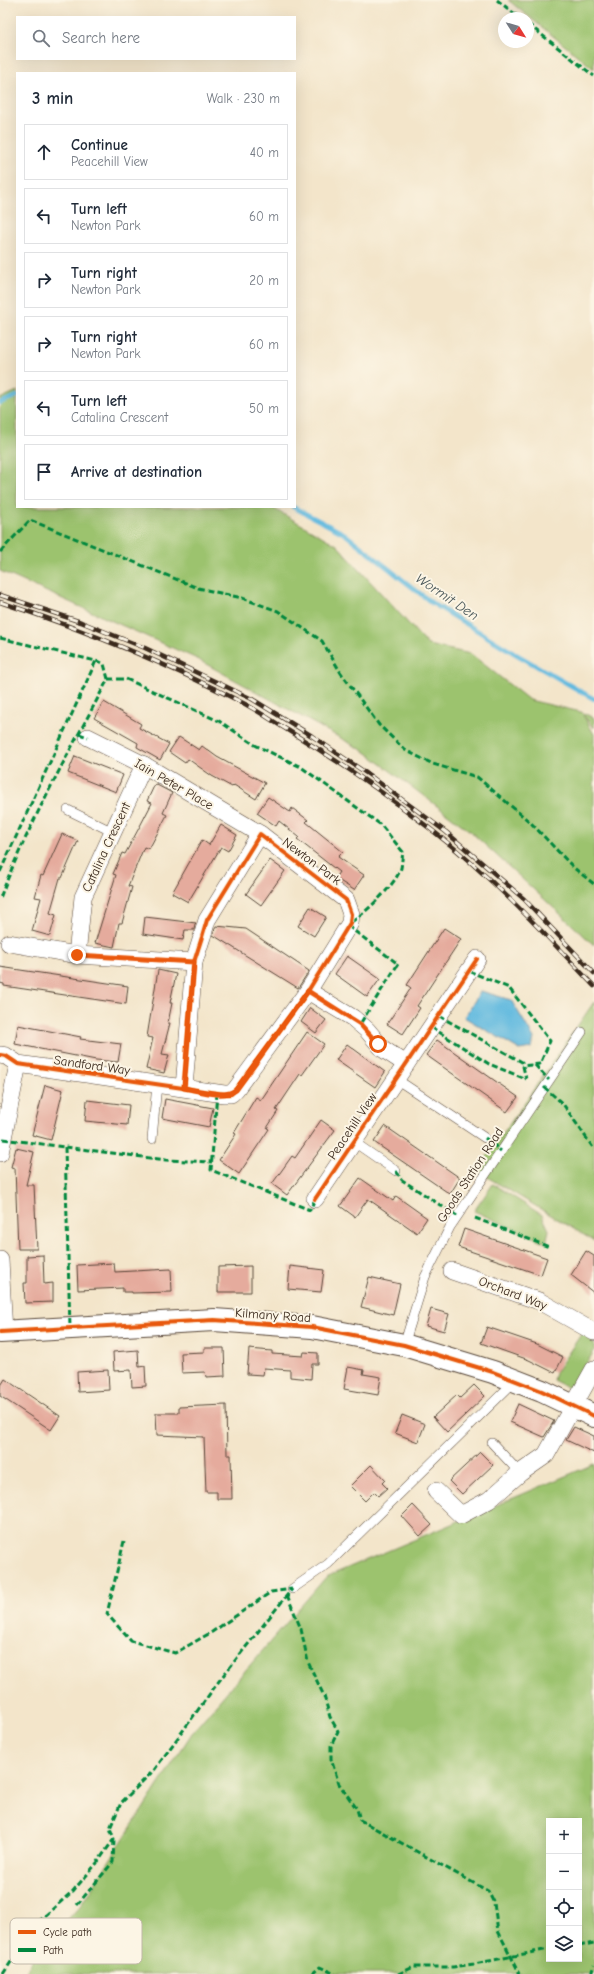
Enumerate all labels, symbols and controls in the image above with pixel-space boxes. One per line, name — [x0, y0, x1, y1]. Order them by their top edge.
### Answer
north arrow — [498, 12, 534, 48]
search box — [16, 16, 296, 60]
icon: search — [30, 27, 52, 49]
text: Search here — [62, 29, 140, 47]
text: 3 min — [32, 89, 73, 108]
text: Walk · 230 m — [206, 91, 280, 106]
text: Continue — [71, 136, 128, 154]
icon: ahead — [33, 141, 55, 163]
text: 40 m — [250, 145, 279, 160]
text: Peacehill View — [71, 154, 148, 169]
text: Turn left — [71, 200, 127, 218]
icon: left — [33, 205, 55, 227]
text: 60 m — [249, 209, 279, 224]
text: Newton Park — [71, 218, 141, 233]
text: Turn right — [71, 264, 137, 282]
icon: right — [33, 269, 55, 291]
text: 20 m — [249, 273, 279, 288]
text: Newton Park — [71, 282, 141, 297]
text: Turn right — [71, 328, 137, 346]
icon: right — [33, 333, 55, 355]
text: 60 m — [249, 337, 279, 352]
text: Newton Park — [71, 346, 141, 361]
text: Turn left — [71, 392, 127, 410]
icon: left — [33, 397, 55, 419]
text: 50 m — [249, 401, 279, 416]
text: Catalina Crescent — [71, 410, 168, 425]
icon: arrive — [33, 461, 55, 483]
text: Arrive at destination — [71, 463, 202, 481]
water label: Wormit Den — [412, 570, 482, 624]
street label: Iain Peter Place — [132, 755, 216, 813]
street label: Catalina Crescent — [79, 799, 134, 894]
street label: Newton Park — [280, 834, 345, 888]
route end — [68, 946, 86, 964]
route start — [369, 1035, 387, 1053]
street label: Sandford Way — [53, 1052, 131, 1078]
street label: Peacehill View — [324, 1090, 380, 1162]
street label: Goods Station Road — [434, 1125, 506, 1225]
street label: Orchard Way — [477, 1273, 549, 1313]
street label: Kilmany Road — [235, 1305, 311, 1325]
map controls — [546, 1818, 582, 1962]
button: + — [546, 1818, 582, 1854]
button: − — [546, 1854, 582, 1890]
button: locate — [546, 1890, 582, 1926]
legend — [10, 1918, 142, 1964]
text: Cycle path — [43, 1926, 92, 1939]
button: layers — [546, 1926, 582, 1962]
text: Path — [43, 1944, 64, 1957]

